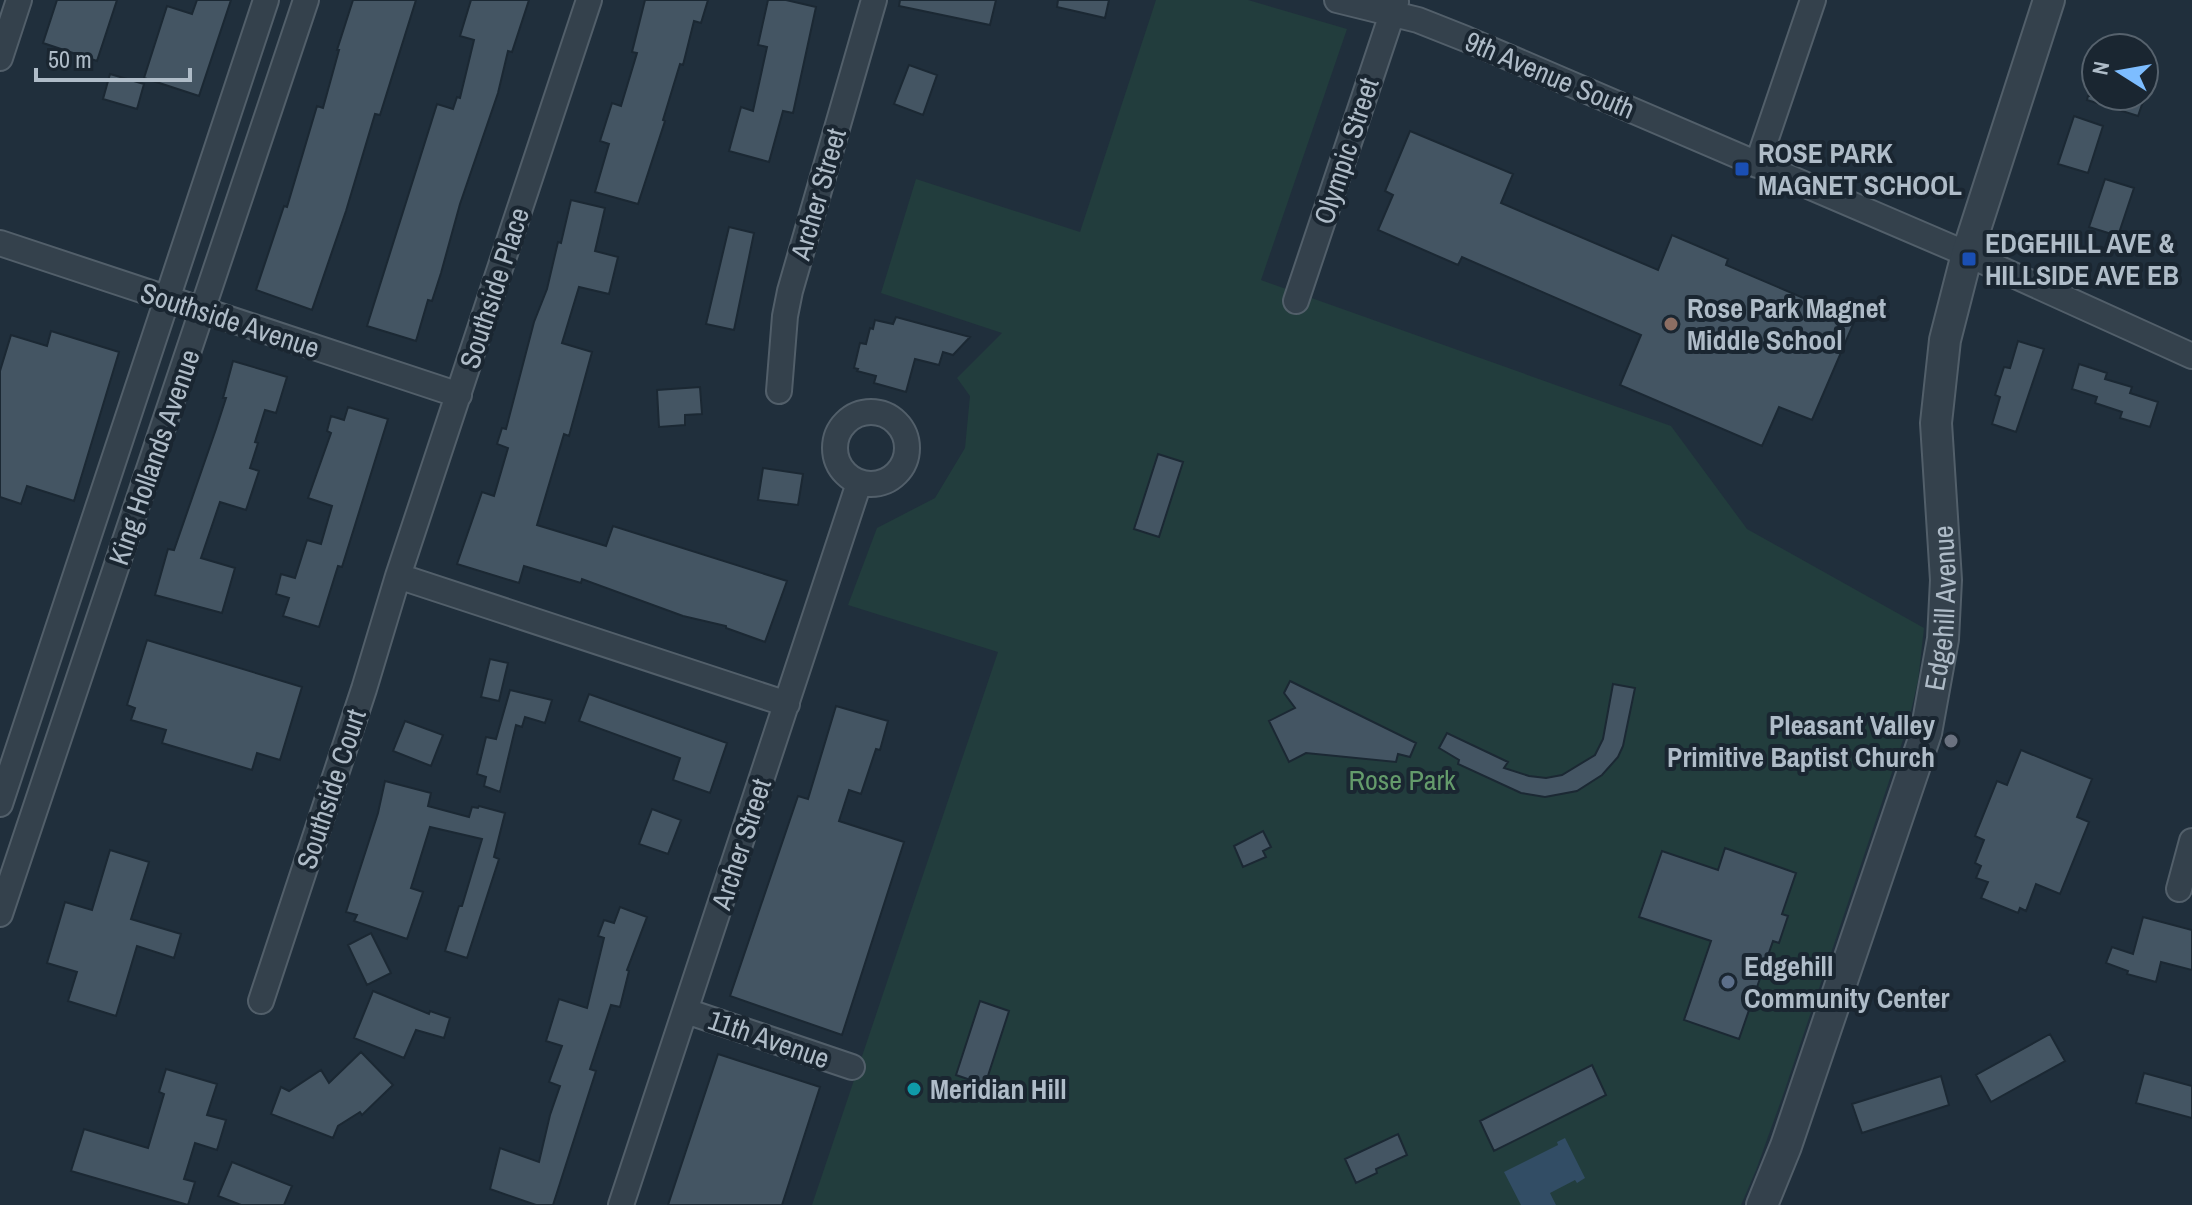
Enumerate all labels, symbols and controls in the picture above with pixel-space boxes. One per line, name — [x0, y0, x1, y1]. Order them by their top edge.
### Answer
street label: 9th Avenue South — [1459, 22, 1641, 128]
scale bar — [36, 32, 190, 82]
north arrow — [2080, 32, 2160, 112]
text: 50 m — [48, 43, 92, 75]
text: N — [2084, 59, 2116, 77]
street label: Olympic Street — [1304, 73, 1388, 229]
street label: Archer Street — [781, 124, 855, 265]
place label: ROSE PARK MAGNET SCHOOL — [1758, 134, 1962, 204]
marker: ROSE PARK MAGNET SCHOOL — [1733, 160, 1751, 178]
street label: Southside Place — [450, 203, 538, 373]
place label: EDGEHILL AVE & HILLSIDE AVE EB — [1985, 224, 2179, 294]
marker: EDGEHILL AVE & HILLSIDE AVE EB — [1960, 250, 1978, 268]
street label: Southside Avenue — [136, 273, 324, 367]
place label: Rose Park Magnet Middle School — [1687, 289, 1886, 359]
marker: Rose Park Magnet Middle School — [1662, 315, 1680, 333]
street label: King Hollands Avenue — [99, 344, 209, 570]
street label: Edgehill Avenue — [1915, 524, 1965, 694]
street label: Southside Court — [287, 704, 375, 874]
place label: Pleasant Valley Primitive Baptist Church — [1667, 706, 1935, 776]
marker: Pleasant Valley Primitive Baptist Church — [1942, 732, 1960, 750]
park label: Rose Park — [1348, 761, 1456, 799]
street label: Archer Street — [702, 774, 780, 915]
place label: Edgehill Community Center — [1744, 947, 1949, 1017]
marker: Edgehill Community Center — [1719, 973, 1737, 991]
street label: 11th Avenue — [703, 1001, 835, 1077]
place label: Meridian Hill — [930, 1070, 1067, 1108]
marker: Meridian Hill — [905, 1080, 923, 1098]

